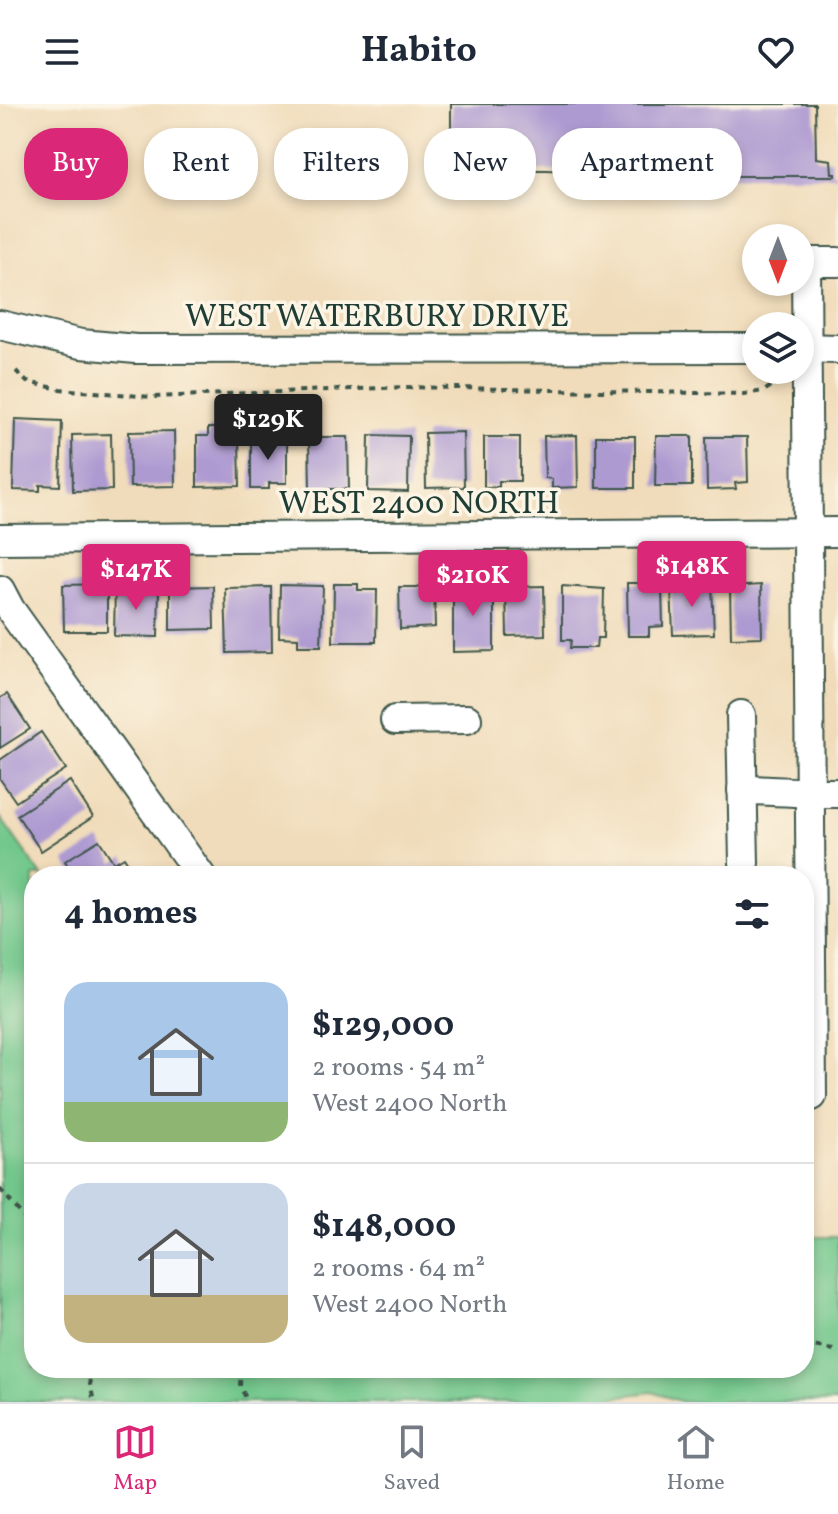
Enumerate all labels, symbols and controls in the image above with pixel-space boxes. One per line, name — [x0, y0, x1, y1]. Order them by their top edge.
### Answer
text: Habito — [361, 27, 477, 77]
icon: menu — [40, 30, 84, 74]
icon: heart — [754, 30, 798, 74]
chip: Buy — [24, 128, 128, 200]
chip: Rent — [144, 128, 258, 200]
chip: Filters — [274, 128, 408, 200]
chip: New — [424, 128, 536, 200]
chip: Apartment — [552, 128, 742, 200]
north arrow — [742, 224, 814, 296]
map controls — [742, 224, 814, 384]
street label: WEST WATERBURY DRIVE — [185, 296, 569, 340]
button: layers — [742, 312, 814, 384]
pin: $129K — [212, 394, 324, 462]
text: $129K — [232, 402, 304, 438]
street label: WEST 2400 NORTH — [279, 483, 559, 527]
pin: $148K — [636, 541, 748, 609]
pin: $147K — [80, 544, 192, 612]
text: $148K — [655, 549, 729, 585]
pin: $210K — [417, 550, 529, 618]
text: $147K — [100, 552, 172, 588]
text: $210K — [436, 558, 510, 594]
text: 4 homes — [64, 891, 198, 938]
icon: filters — [730, 892, 774, 936]
text: $129,000 — [312, 1003, 454, 1050]
icon: home — [128, 1014, 224, 1110]
text: 2 rooms · 54 m² — [312, 1050, 485, 1086]
text: West 2400 North — [312, 1086, 508, 1122]
text: $148,000 — [312, 1204, 456, 1251]
icon: home — [128, 1215, 224, 1311]
text: 2 rooms · 64 m² — [312, 1251, 485, 1287]
text: West 2400 North — [312, 1287, 508, 1323]
tab: Map — [113, 1420, 157, 1499]
tab: Saved — [384, 1420, 440, 1499]
tab: Home — [667, 1420, 725, 1499]

